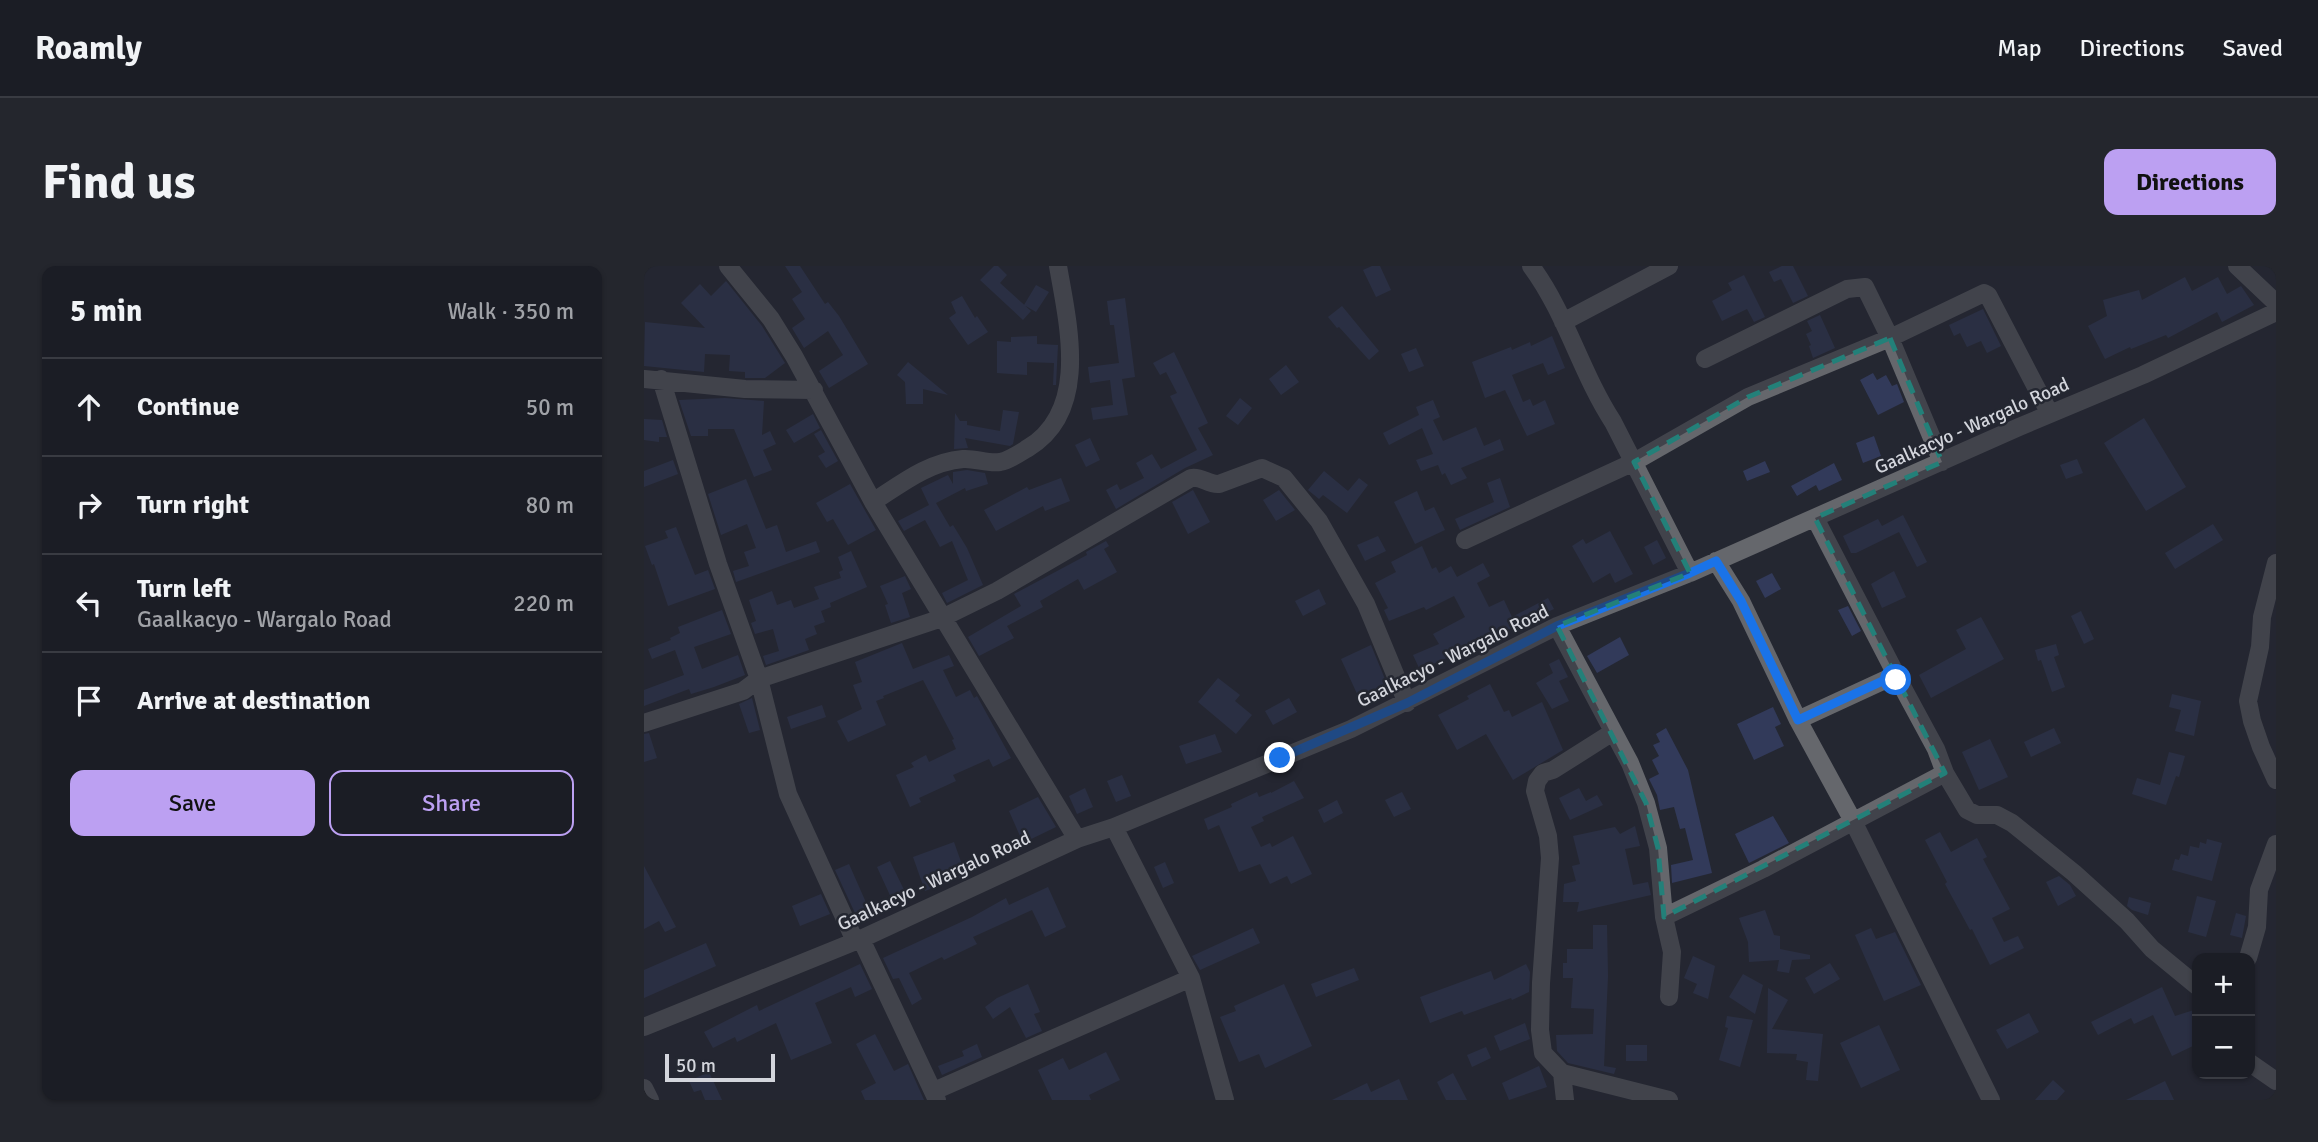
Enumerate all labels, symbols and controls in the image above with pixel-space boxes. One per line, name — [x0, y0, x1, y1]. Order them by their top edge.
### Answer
text: Roamly — [35, 28, 142, 69]
text: Map — [1997, 33, 2042, 63]
text: Directions — [2080, 33, 2185, 63]
text: Saved — [2223, 33, 2283, 63]
button: Directions — [2104, 149, 2276, 215]
text: Find us — [42, 152, 195, 212]
text: 5 min — [70, 293, 142, 330]
text: Walk · 350 m — [448, 297, 574, 326]
street label: Gaalkacyo - Wargalo Road — [1871, 372, 2073, 480]
icon: ahead — [70, 388, 108, 426]
text: Continue — [137, 391, 239, 423]
text: 50 m — [526, 393, 574, 422]
icon: right — [70, 486, 108, 524]
text: Turn right — [137, 489, 249, 521]
text: 80 m — [526, 491, 574, 520]
text: Turn left — [137, 573, 231, 605]
icon: left — [70, 584, 108, 622]
text: 220 m — [513, 589, 574, 618]
street label: Gaalkacyo - Wargalo Road — [1353, 599, 1553, 713]
text: Gaalkacyo - Wargalo Road — [137, 605, 392, 634]
route start — [1880, 664, 1911, 695]
icon: arrive — [70, 682, 108, 720]
text: Arrive at destination — [137, 685, 370, 717]
route end — [1264, 742, 1295, 773]
button: Save — [70, 770, 315, 836]
button: Share — [329, 770, 574, 836]
street label: Gaalkacyo - Wargalo Road — [834, 826, 1034, 936]
map controls — [2192, 953, 2255, 1079]
button: + — [2192, 953, 2255, 1016]
button: − — [2192, 1016, 2255, 1079]
scale bar — [665, 1051, 775, 1083]
text: 50 m — [676, 1054, 716, 1078]

